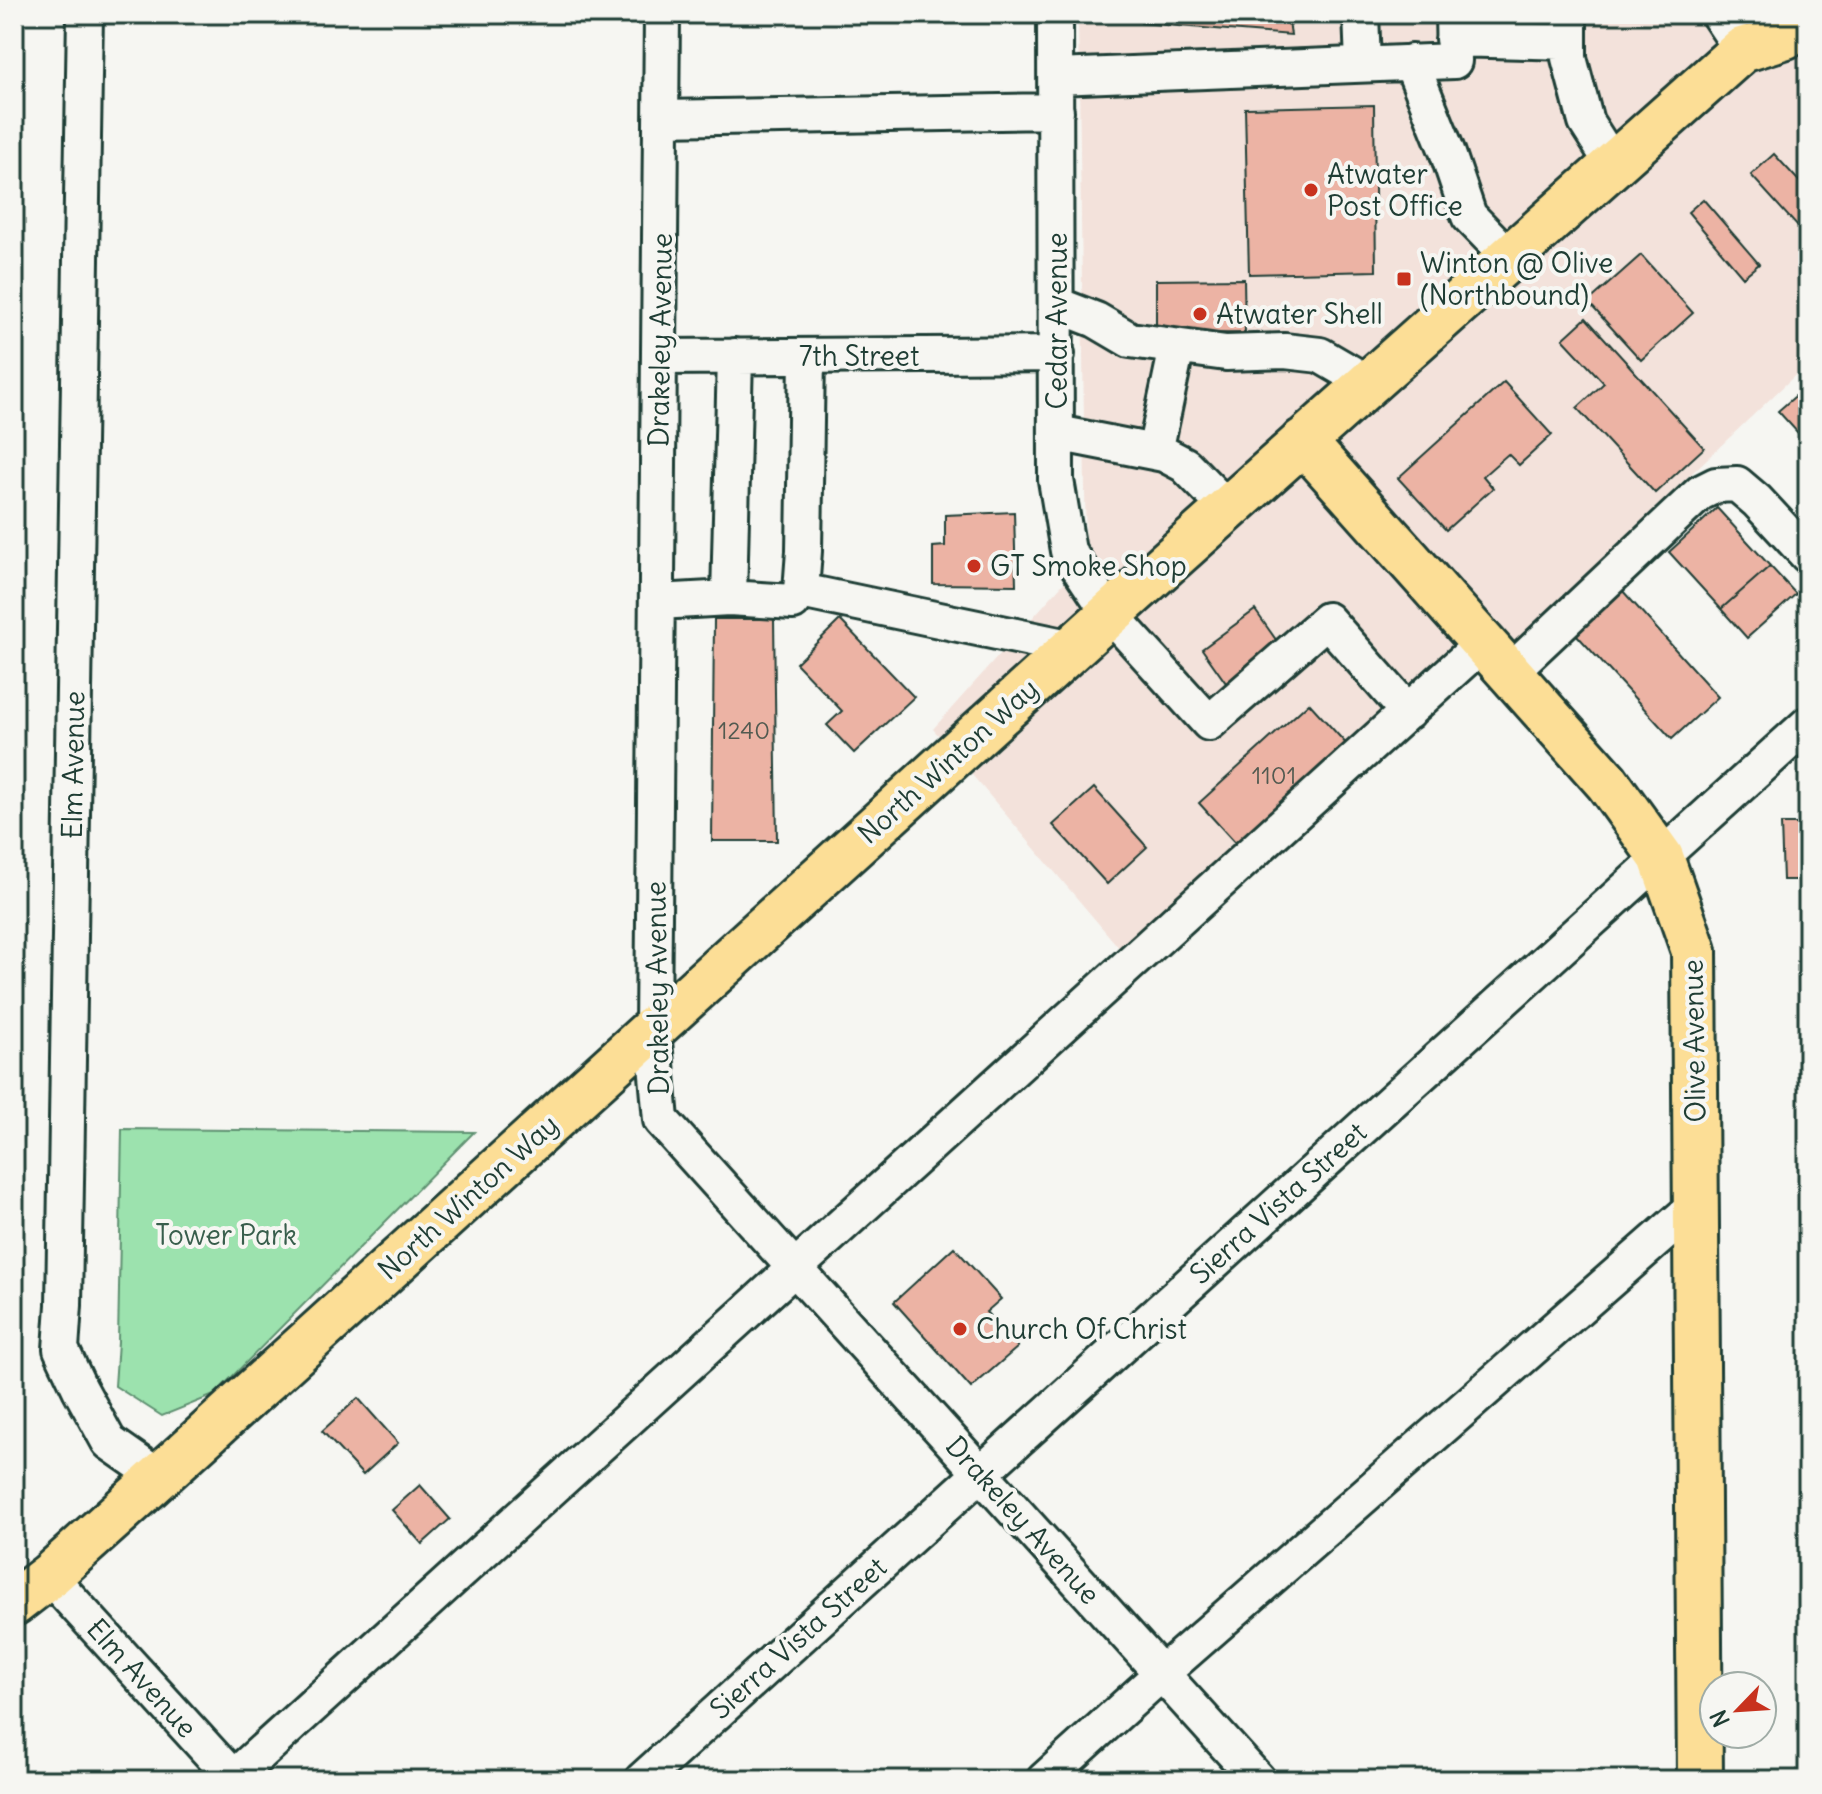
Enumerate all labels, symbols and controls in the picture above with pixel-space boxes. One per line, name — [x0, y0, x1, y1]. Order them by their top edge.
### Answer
place label: Atwater Post Office — [1327, 156, 1463, 224]
marker: Atwater Post Office — [1302, 181, 1320, 199]
street label: Cedar Avenue — [1039, 232, 1075, 410]
street label: Drakeley Avenue — [640, 233, 680, 447]
place label: Winton @ Olive (Northbound) — [1420, 245, 1613, 313]
marker: Winton @ Olive (Northbound) — [1395, 270, 1413, 288]
place label: Atwater Shell — [1216, 296, 1383, 332]
marker: Atwater Shell — [1191, 305, 1209, 323]
street label: 7th Street — [799, 338, 919, 374]
place label: GT Smoke Shop — [990, 548, 1187, 584]
marker: GT Smoke Shop — [965, 557, 983, 575]
street label: North Winton Way — [850, 670, 1046, 852]
street label: Elm Avenue — [54, 691, 92, 839]
house number: 1240 — [718, 715, 770, 745]
house number: 1101 — [1252, 760, 1296, 790]
street label: Drakeley Avenue — [637, 881, 677, 1095]
street label: Olive Avenue — [1675, 959, 1713, 1123]
street label: North Winton Way — [370, 1106, 566, 1288]
street label: Sierra Vista Street — [1182, 1114, 1374, 1292]
park label: Tower Park — [155, 1217, 297, 1253]
place label: Church Of Christ — [976, 1311, 1187, 1347]
marker: Church Of Christ — [951, 1320, 969, 1338]
street label: Drakeley Avenue — [938, 1428, 1108, 1612]
street label: Sierra Vista Street — [702, 1549, 894, 1727]
street label: Elm Avenue — [79, 1611, 205, 1745]
north arrow — [1698, 1670, 1778, 1750]
text: N — [1704, 1706, 1736, 1731]

